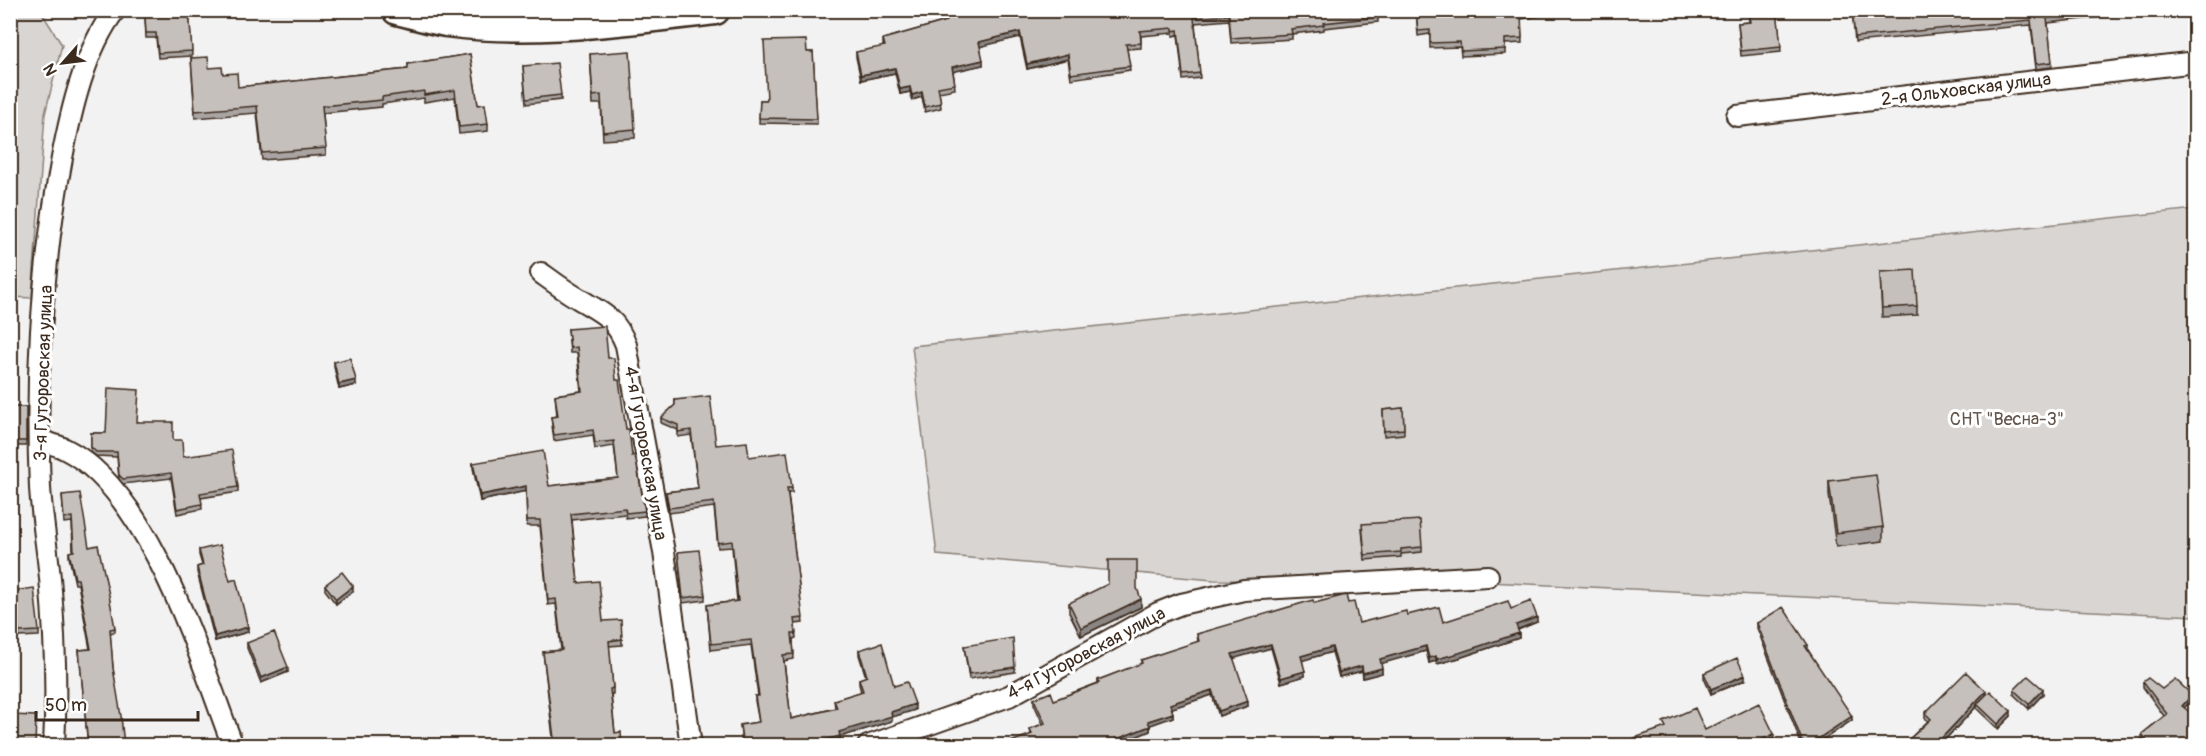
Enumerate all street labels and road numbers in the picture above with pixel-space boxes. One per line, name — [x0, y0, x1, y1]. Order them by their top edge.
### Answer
street label: 2-я Ольховская улица — [1880, 68, 2052, 111]
street label: 3-я Гуторовская улица — [29, 285, 58, 461]
street label: 4-я Гуторовская улица — [619, 364, 672, 542]
street label: 4-я Гуторовская улица — [1003, 602, 1170, 705]

